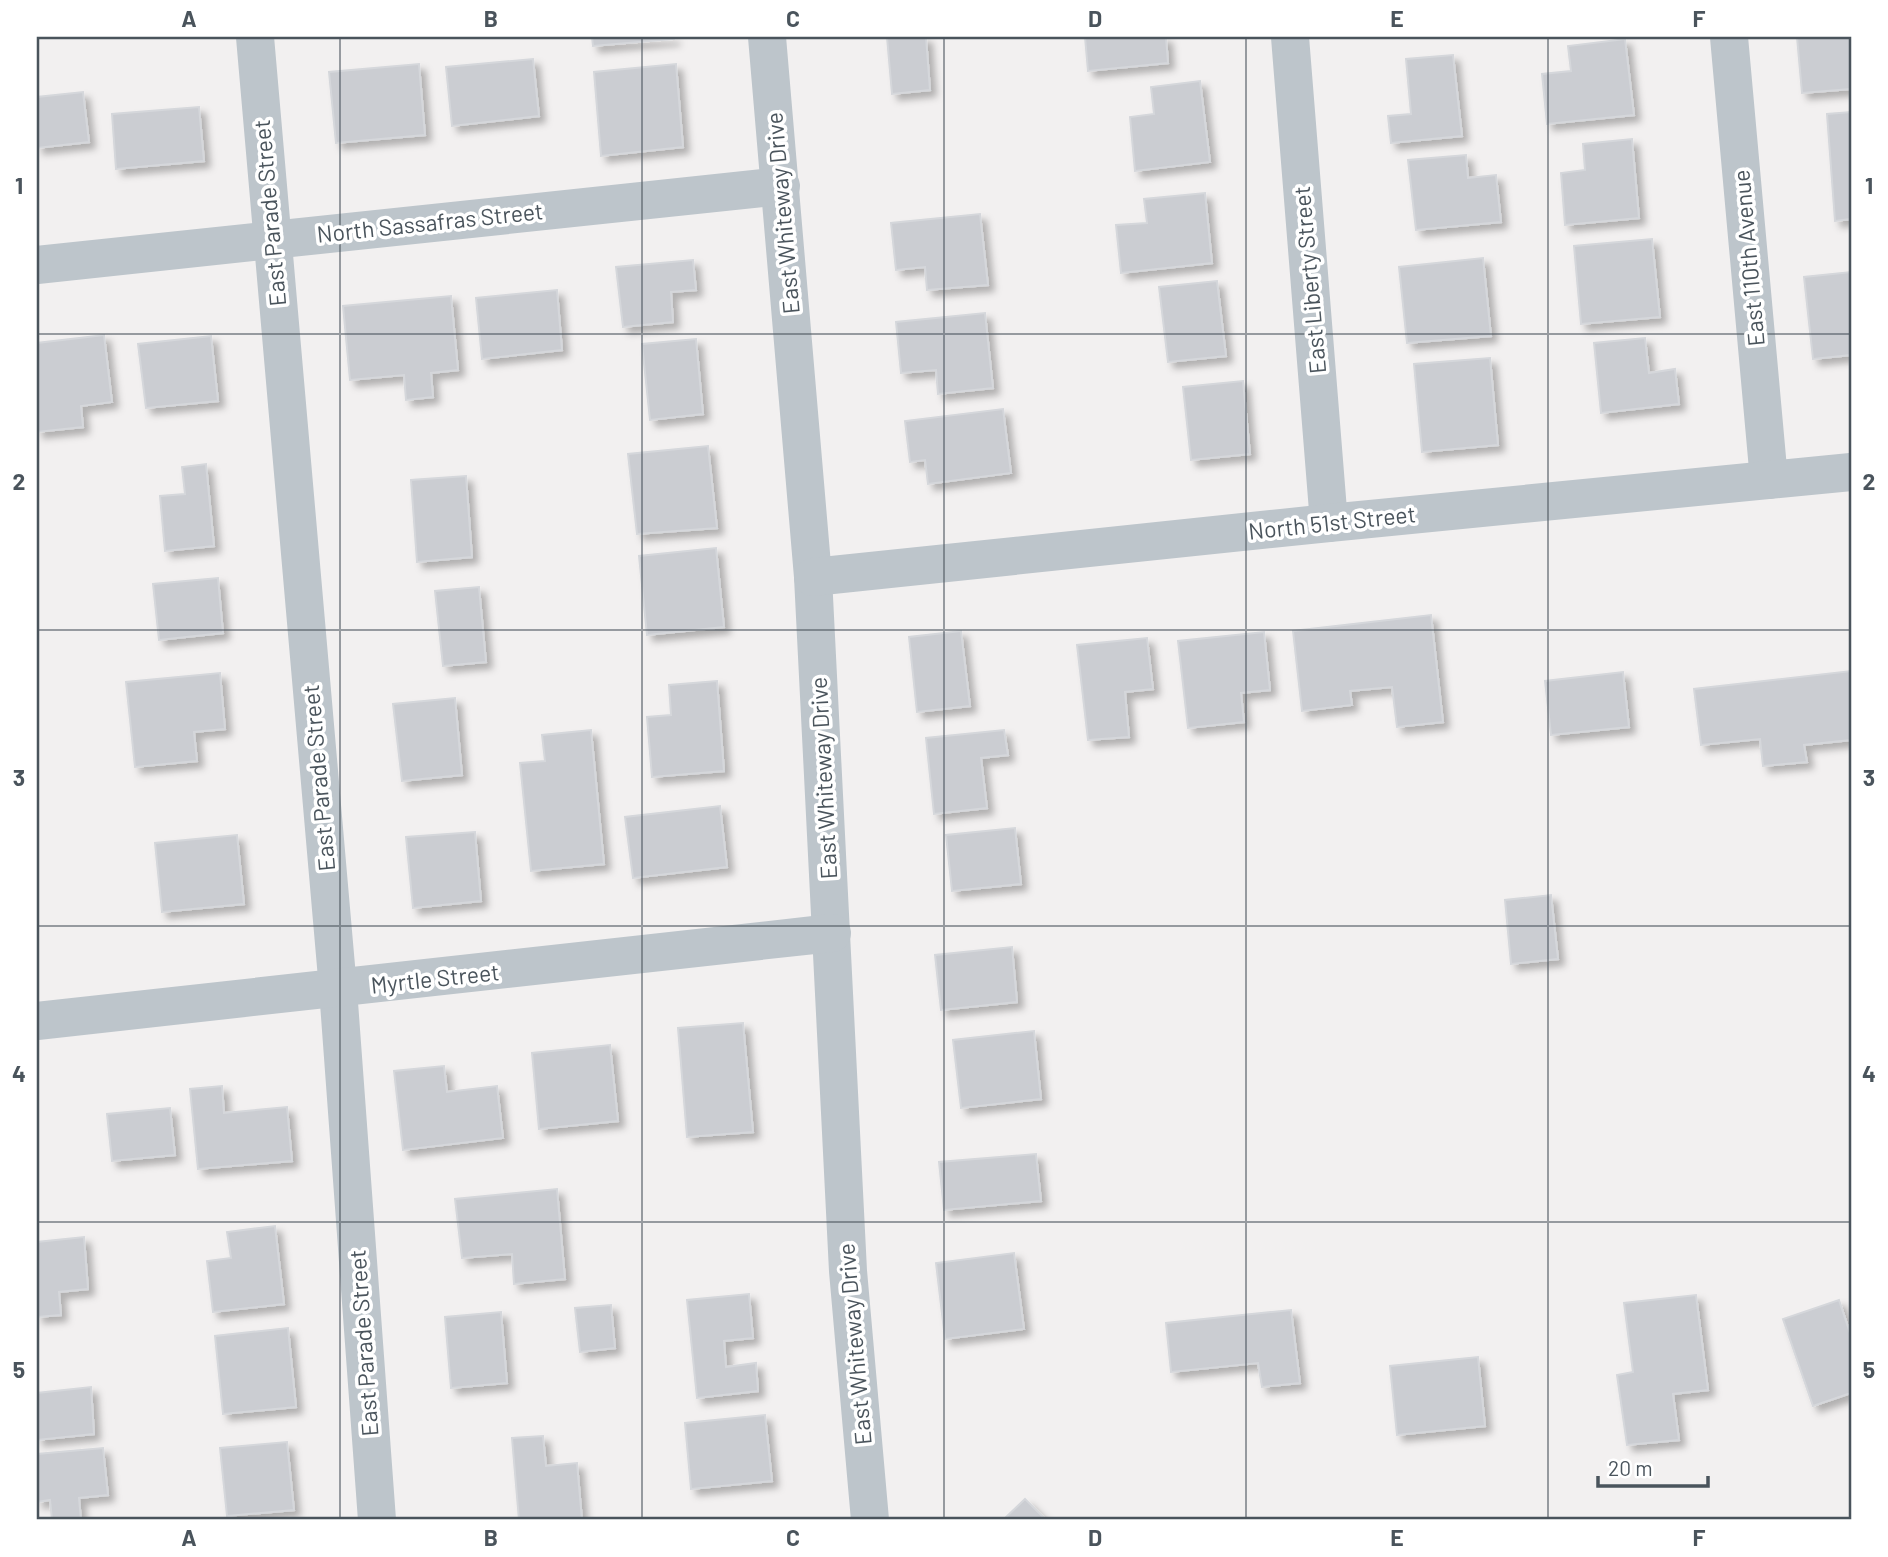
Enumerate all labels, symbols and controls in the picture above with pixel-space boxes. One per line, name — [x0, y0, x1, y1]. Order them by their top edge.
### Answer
text: A — [181, 4, 197, 32]
text: B — [484, 4, 498, 32]
text: C — [786, 4, 800, 32]
text: D — [1088, 4, 1102, 32]
text: E — [1390, 4, 1404, 32]
text: F — [1693, 4, 1706, 32]
street label: East Whiteway Drive — [759, 111, 805, 315]
street label: East Parade Street — [247, 119, 291, 308]
street label: East 110th Avenue — [1726, 169, 1770, 348]
text: 1 — [15, 171, 23, 199]
text: 1 — [1865, 171, 1873, 199]
street label: East Liberty Street — [1287, 185, 1331, 375]
street label: North Sassafras Street — [315, 196, 544, 248]
text: 2 — [13, 467, 25, 495]
text: 2 — [1863, 467, 1875, 495]
street label: North 51st Street — [1247, 499, 1417, 545]
street label: East Whiteway Drive — [804, 676, 842, 880]
street label: East Parade Street — [296, 684, 340, 873]
text: 3 — [13, 763, 25, 791]
text: 3 — [1863, 763, 1875, 791]
street label: Myrtle Street — [369, 957, 501, 999]
text: 4 — [12, 1059, 26, 1087]
text: 4 — [1862, 1059, 1876, 1087]
street label: East Whiteway Drive — [831, 1242, 877, 1446]
street label: East Parade Street — [343, 1249, 384, 1437]
text: 5 — [13, 1355, 25, 1383]
text: 5 — [1863, 1355, 1875, 1383]
scale bar — [1598, 1445, 1708, 1489]
text: 20 m — [1608, 1455, 1653, 1480]
text: A — [181, 1523, 197, 1551]
text: B — [484, 1523, 498, 1551]
text: C — [786, 1523, 800, 1551]
text: D — [1088, 1523, 1102, 1551]
text: E — [1390, 1523, 1404, 1551]
text: F — [1693, 1523, 1706, 1551]

